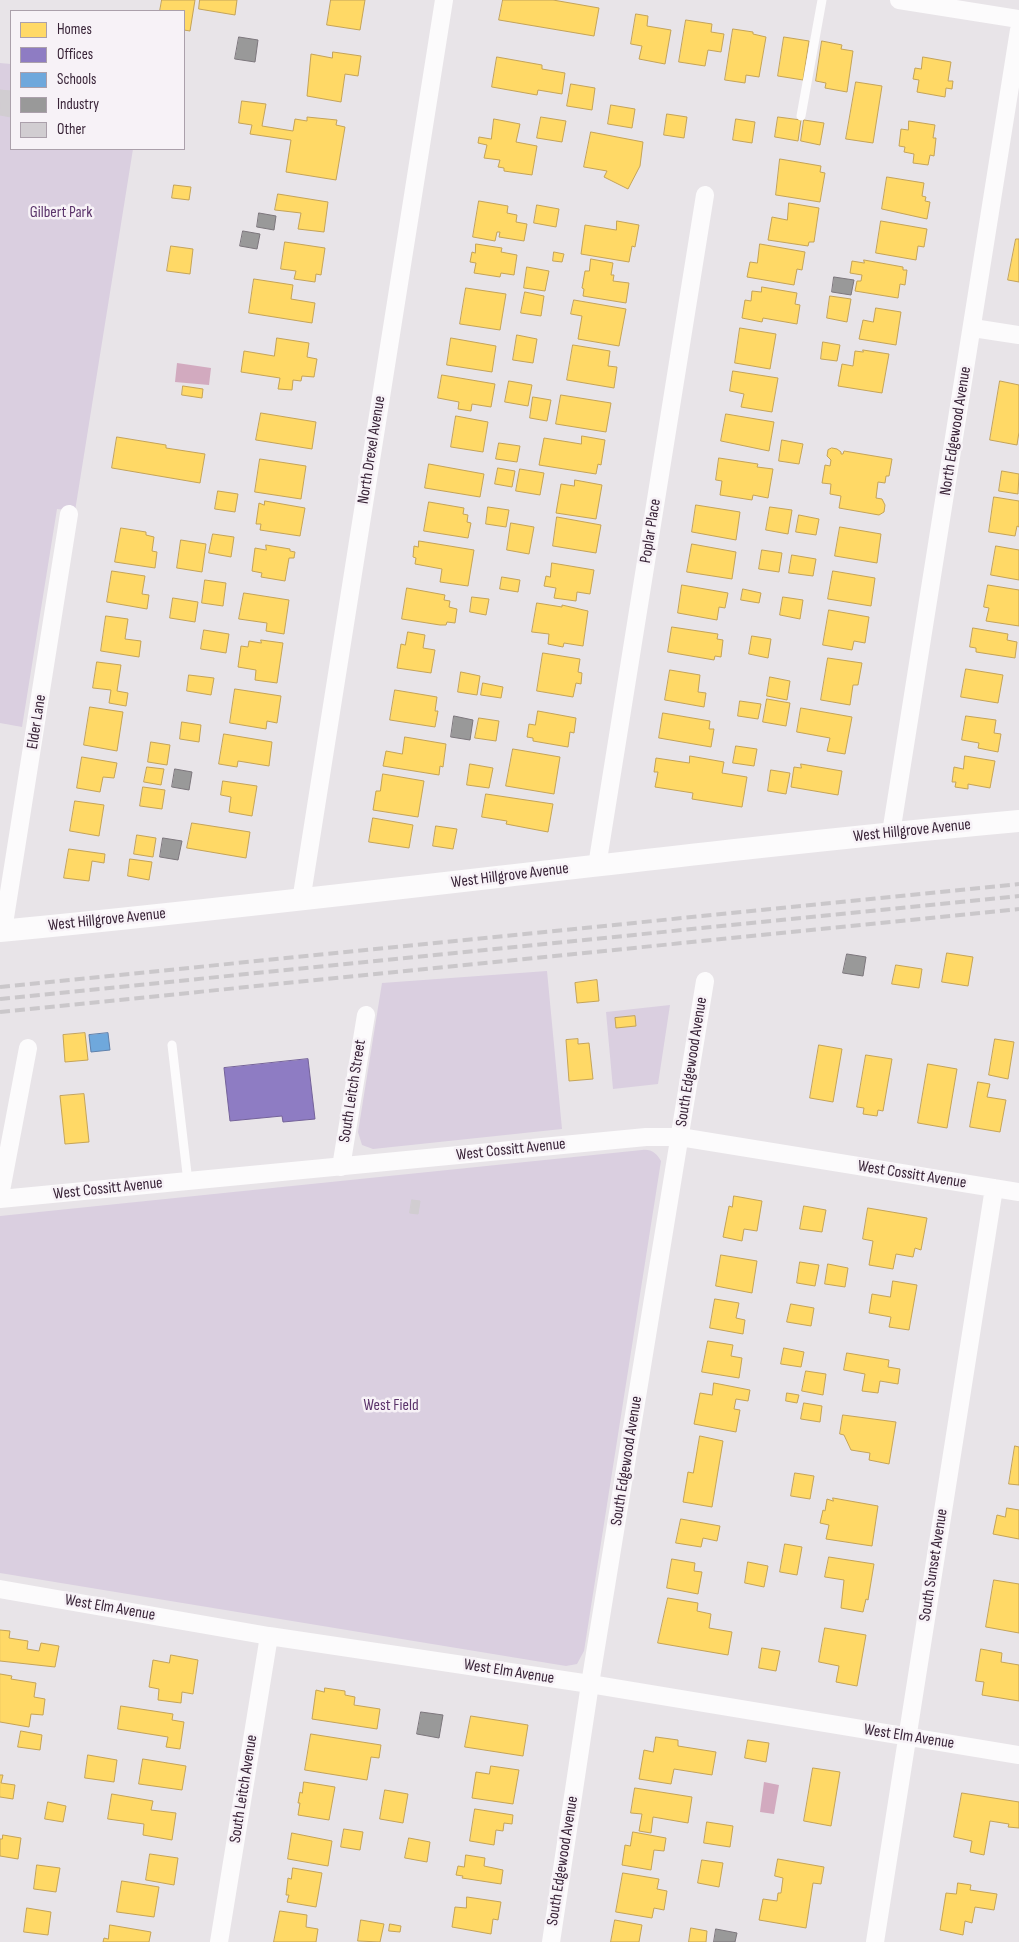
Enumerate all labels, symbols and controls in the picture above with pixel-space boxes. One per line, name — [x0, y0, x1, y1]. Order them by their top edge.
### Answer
legend — [10, 10, 185, 150]
text: Homes — [57, 20, 92, 39]
text: Offices — [57, 45, 93, 64]
text: Schools — [57, 70, 96, 89]
text: Industry — [57, 95, 99, 114]
text: Other — [57, 120, 86, 139]
park label: Gilbert Park — [30, 203, 92, 223]
street label: North Edgewood Avenue — [936, 365, 976, 497]
street label: North Drexel Avenue — [354, 395, 390, 505]
street label: Poplar Place — [636, 497, 666, 565]
street label: Elder Lane — [23, 693, 51, 751]
street label: West Hillgrove Avenue — [852, 815, 972, 847]
street label: West Hillgrove Avenue — [450, 859, 570, 893]
street label: West Hillgrove Avenue — [47, 904, 167, 936]
street label: South Edgewood Avenue — [672, 996, 712, 1128]
street label: South Leitch Street — [335, 1038, 371, 1144]
street label: West Cossitt Avenue — [455, 1135, 567, 1165]
street label: West Cossitt Avenue — [856, 1157, 968, 1193]
street label: West Cossitt Avenue — [52, 1174, 164, 1204]
street label: South Edgewood Avenue — [607, 1395, 647, 1527]
park label: West Field — [363, 1396, 419, 1416]
street label: South Sunset Avenue — [916, 1507, 952, 1623]
street label: West Elm Avenue — [63, 1591, 157, 1625]
street label: West Elm Avenue — [462, 1655, 556, 1689]
street label: West Elm Avenue — [862, 1720, 956, 1754]
street label: South Leitch Avenue — [226, 1734, 262, 1844]
street label: South Edgewood Avenue — [543, 1795, 583, 1927]

